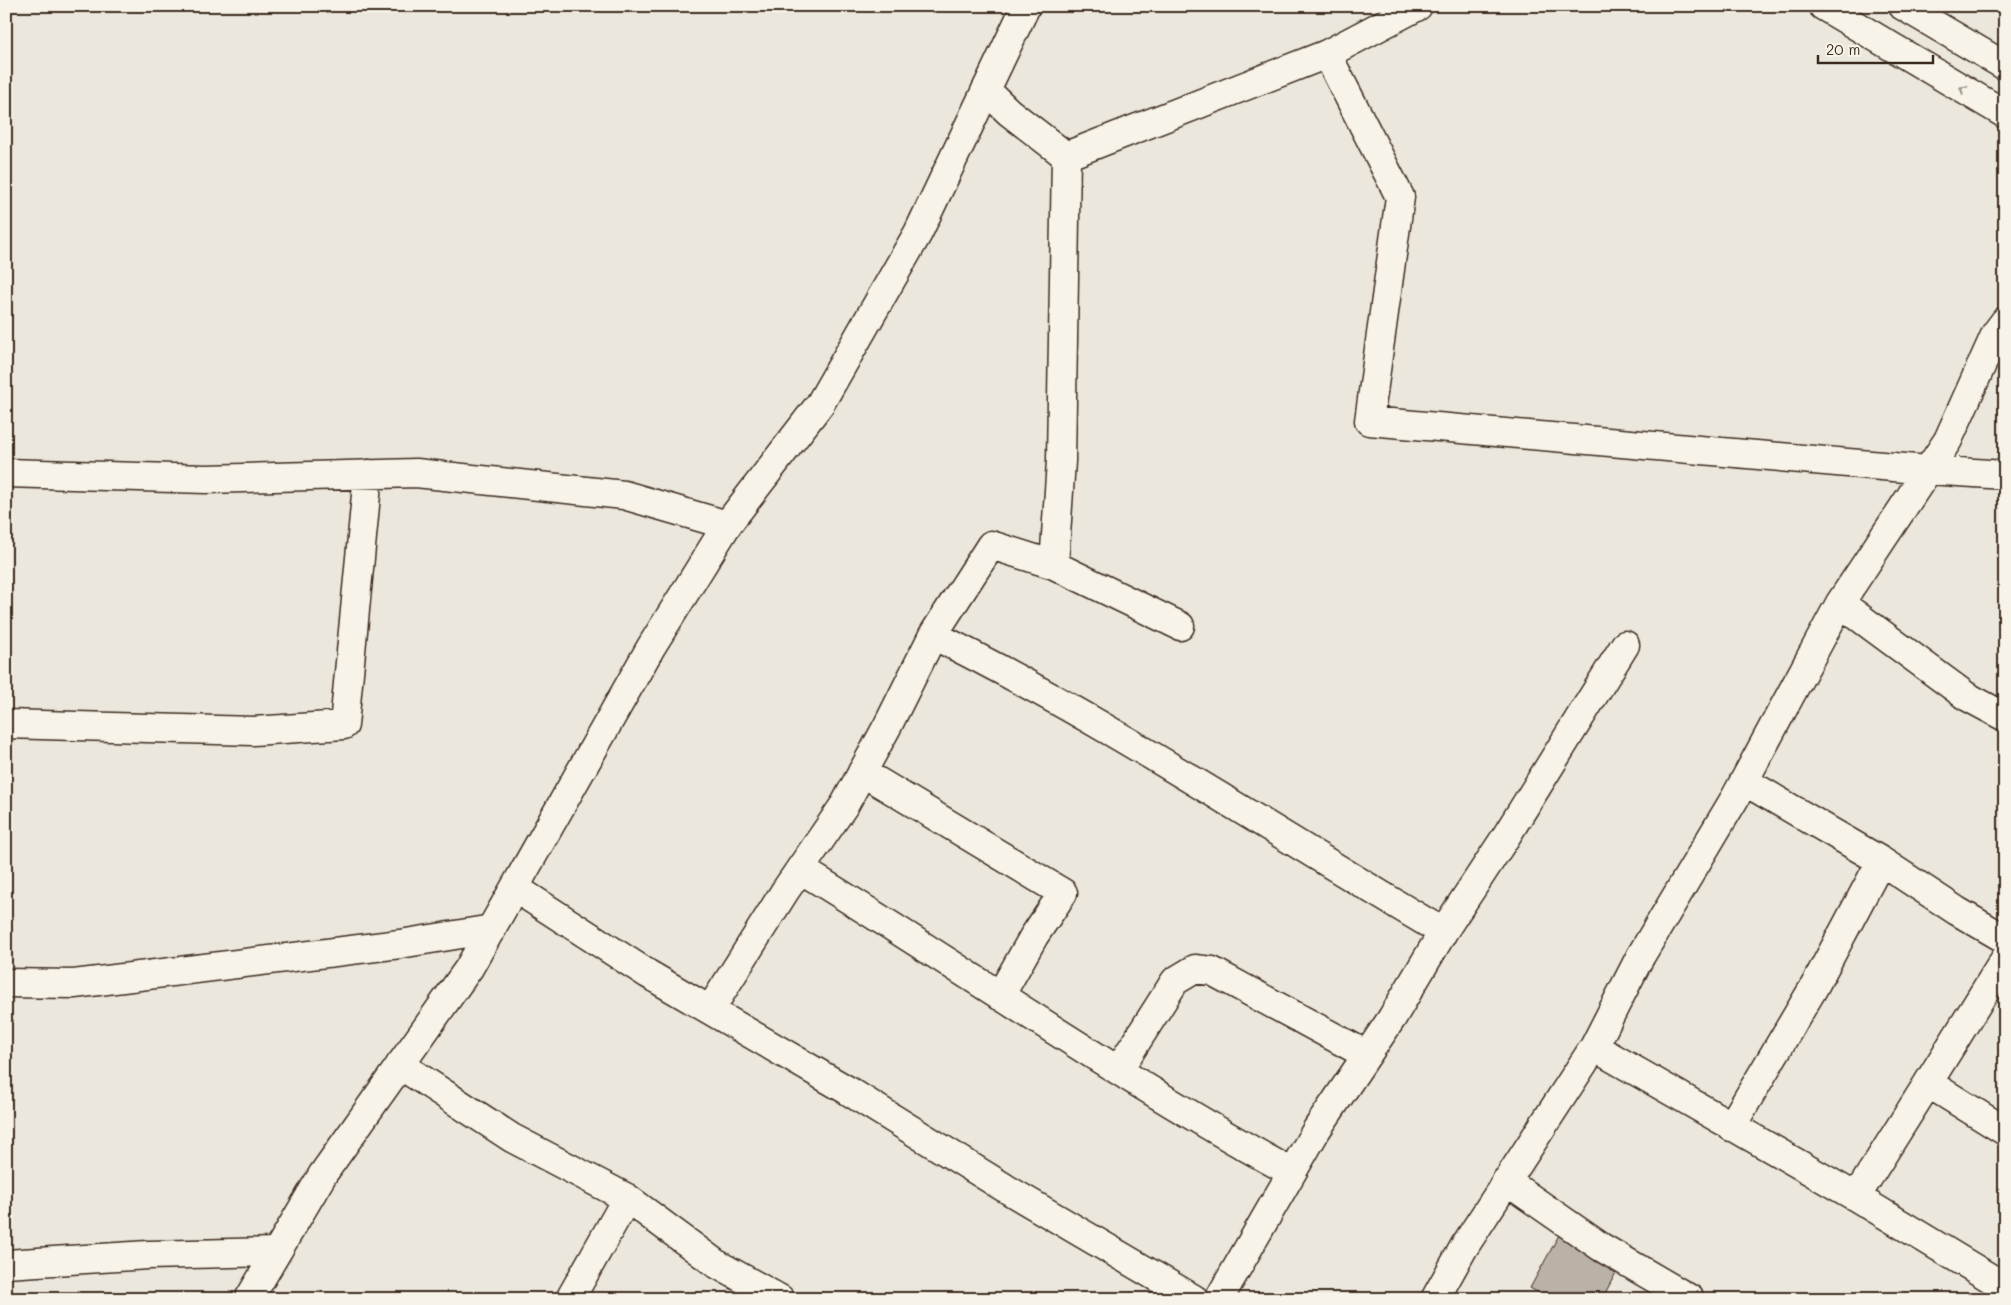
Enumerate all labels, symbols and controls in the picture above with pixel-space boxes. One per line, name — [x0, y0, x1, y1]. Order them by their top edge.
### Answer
scale bar — [1818, 32, 1934, 64]
text: 20 m — [1826, 39, 1860, 59]
one-way arrow — [1959, 86, 1968, 96]

